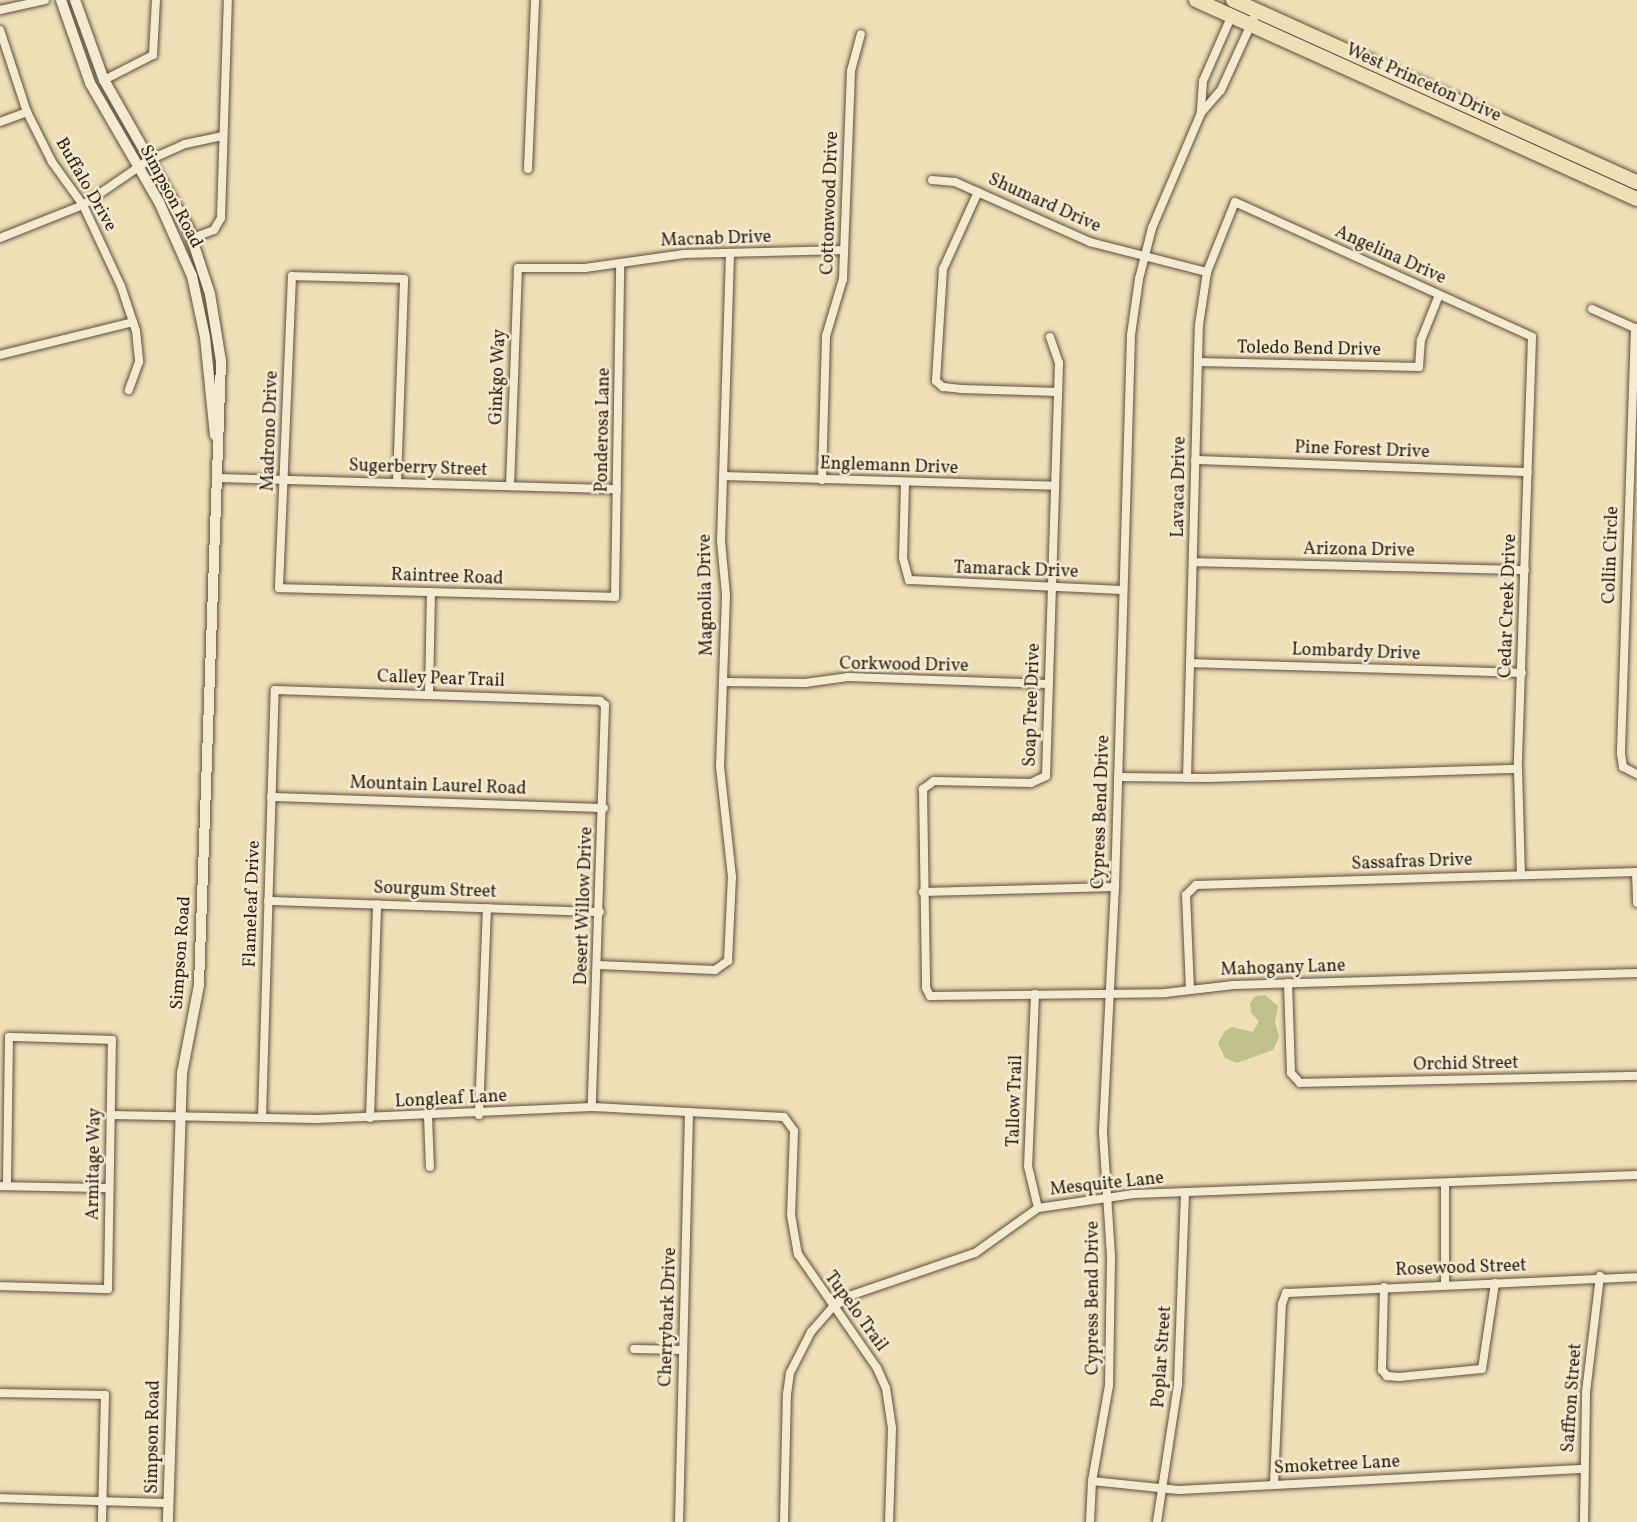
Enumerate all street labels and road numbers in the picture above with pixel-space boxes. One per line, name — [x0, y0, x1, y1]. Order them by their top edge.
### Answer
street label: West Princeton Drive — [1342, 40, 1504, 128]
street label: Cottonwood Drive — [818, 131, 844, 275]
street label: Buffalo Drive — [49, 134, 121, 236]
street label: Simpson Road — [134, 142, 206, 252]
street label: Shumard Drive — [984, 170, 1104, 238]
street label: Angelina Drive — [1331, 222, 1449, 290]
street label: Macnab Drive — [660, 227, 772, 253]
street label: Ginkgo Way — [487, 328, 511, 426]
street label: Toledo Bend Drive — [1237, 338, 1381, 362]
street label: Ponderosa Lane — [592, 367, 616, 493]
street label: Madrono Drive — [258, 370, 284, 492]
street label: Lavaca Drive — [1168, 436, 1192, 538]
street label: Pine Forest Drive — [1294, 438, 1430, 464]
street label: Englemann Drive — [819, 454, 959, 480]
street label: Sugerberry Street — [348, 456, 488, 482]
street label: Collin Circle — [1599, 506, 1625, 604]
street label: Magnolia Drive — [695, 534, 719, 656]
street label: Cedar Creek Drive — [1496, 534, 1522, 678]
street label: Arizona Drive — [1303, 539, 1415, 563]
street label: Tamarack Drive — [953, 558, 1079, 584]
street label: Raintree Road — [390, 565, 504, 591]
street label: Lombardy Drive — [1291, 640, 1421, 666]
street label: Soap Tree Drive — [1020, 642, 1046, 768]
street label: Corkwood Drive — [839, 654, 969, 678]
street label: Calley Pear Trail — [376, 667, 506, 693]
street label: Cypress Bend Drive — [1089, 734, 1115, 890]
street label: Mountain Laurel Road — [349, 773, 527, 801]
street label: Desert Willow Drive — [571, 826, 599, 986]
street label: Flameleaf Drive — [240, 841, 266, 967]
street label: Sassafras Drive — [1351, 850, 1473, 876]
street label: Sourgum Street — [373, 878, 497, 904]
street label: Simpson Road — [167, 895, 197, 1011]
street label: Mahogany Lane — [1220, 956, 1346, 982]
street label: Orchid Street — [1413, 1053, 1519, 1077]
street label: Tallow Trail — [1004, 1054, 1028, 1148]
street label: Longleaf Lane — [395, 1086, 507, 1114]
street label: Armitage Way — [83, 1107, 107, 1221]
street label: Mesquite Lane — [1049, 1168, 1165, 1202]
street label: Cypress Bend Drive — [1083, 1221, 1105, 1375]
street label: Cherrybark Drive — [656, 1247, 682, 1387]
street label: Rosewood Street — [1395, 1256, 1527, 1282]
street label: Tupelo Trail — [819, 1268, 891, 1356]
street label: Poplar Street — [1149, 1305, 1177, 1409]
street label: Saffron Street — [1558, 1343, 1588, 1453]
street label: Simpson Road — [142, 1380, 166, 1494]
street label: Smoketree Lane — [1273, 1452, 1401, 1480]

